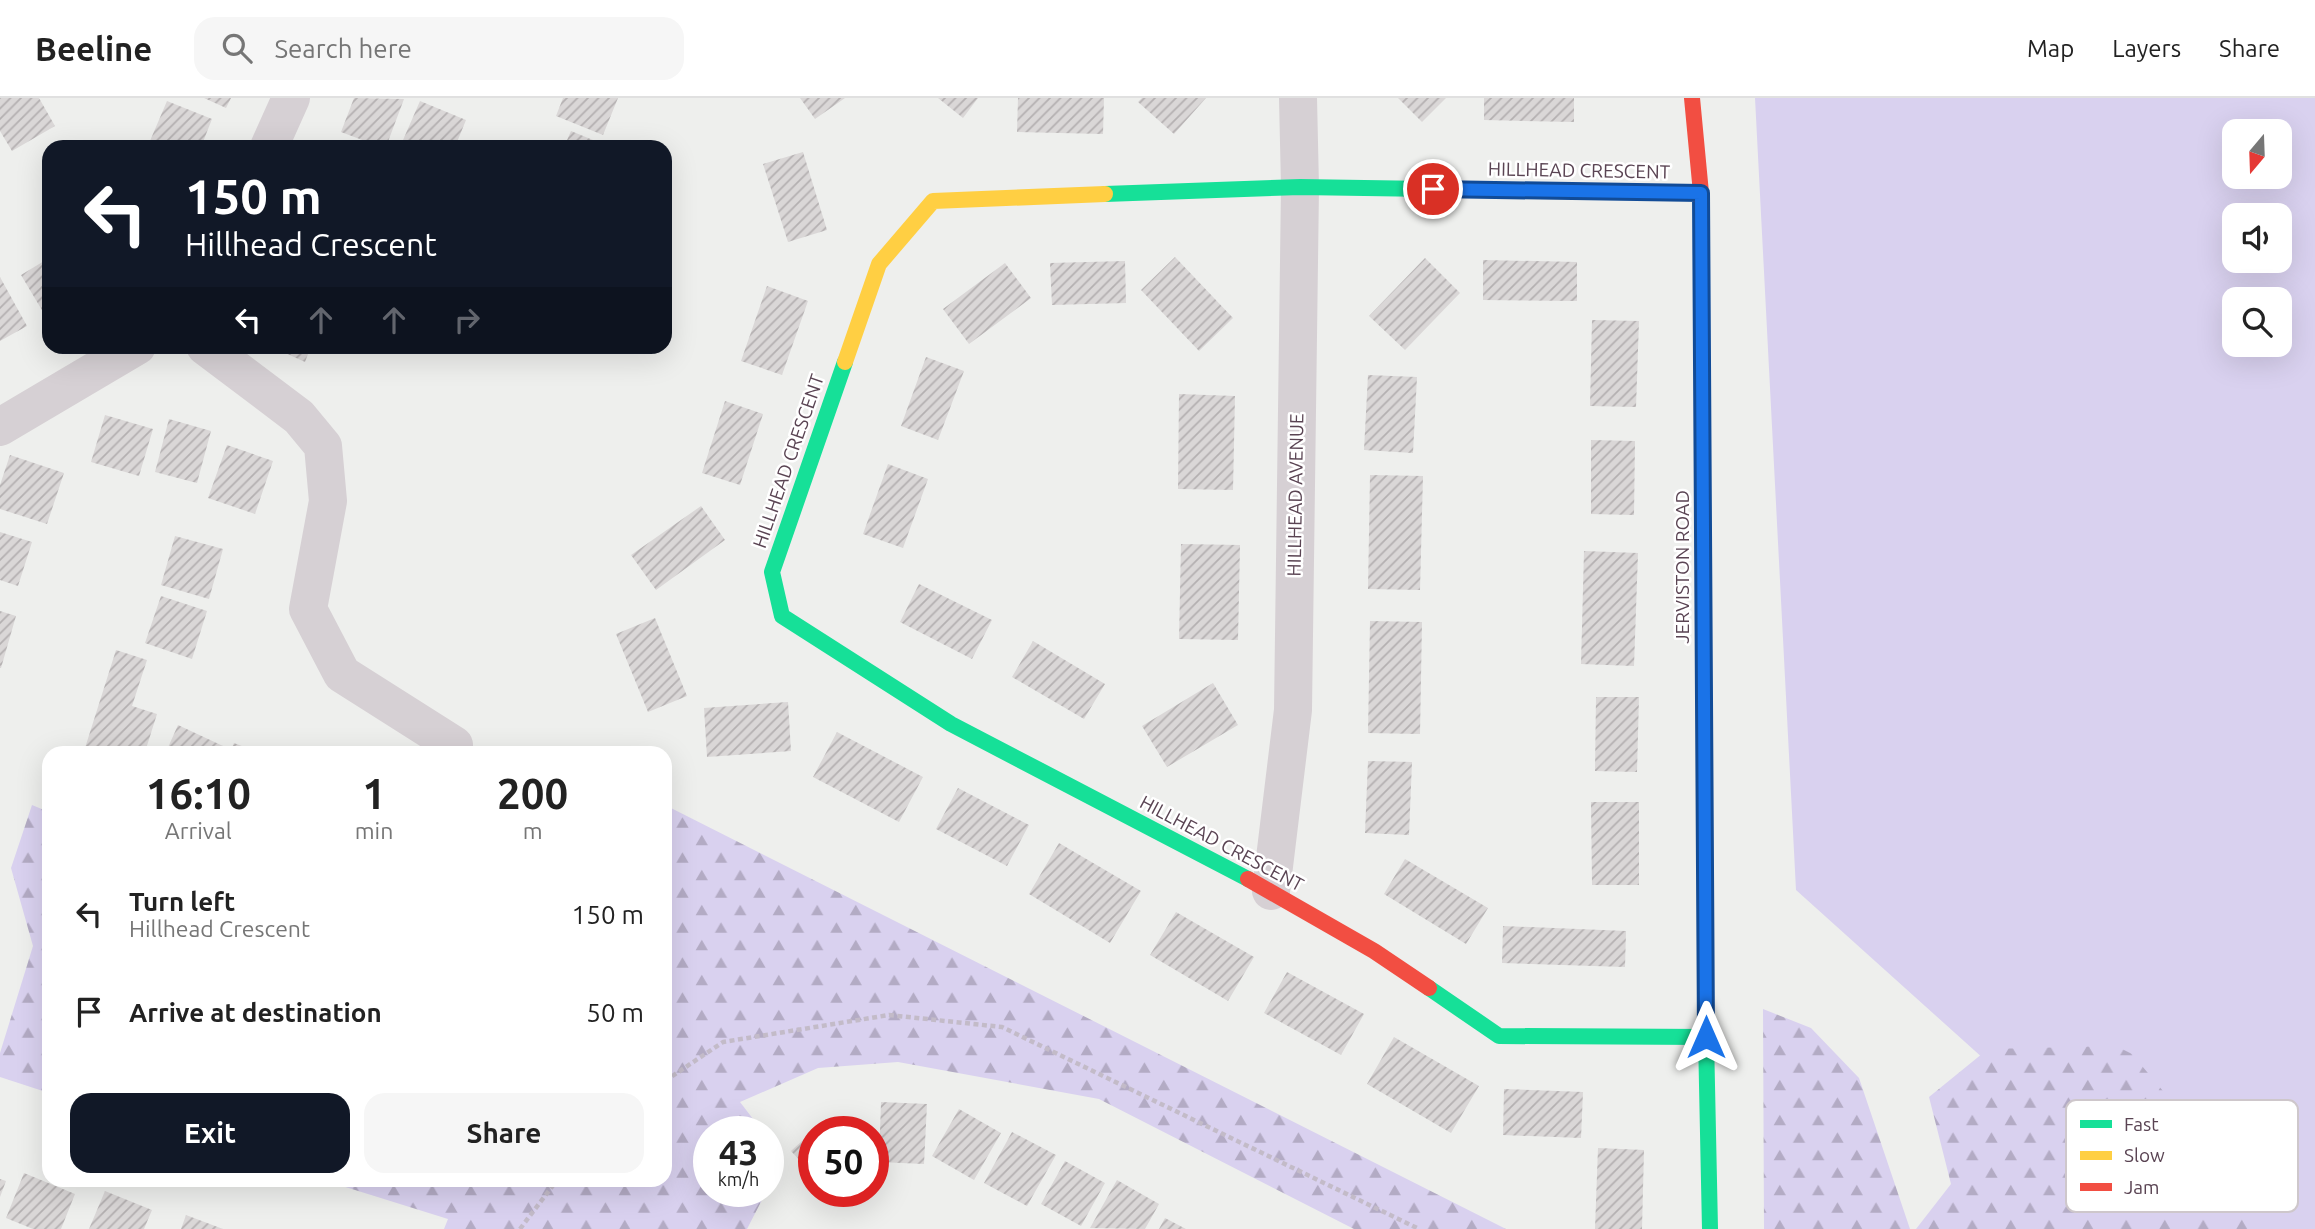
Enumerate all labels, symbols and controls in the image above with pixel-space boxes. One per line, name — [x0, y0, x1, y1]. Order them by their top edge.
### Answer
search box — [194, 17, 684, 80]
icon: search — [218, 29, 256, 67]
text: Beeline — [35, 30, 152, 67]
text: Search here — [274, 34, 412, 63]
text: Map — [2027, 35, 2074, 62]
text: Layers — [2112, 35, 2181, 62]
text: Share — [2219, 35, 2280, 62]
north arrow — [2222, 119, 2292, 189]
map controls — [2222, 119, 2292, 357]
street label: HILLHEAD CRESCENT — [1488, 157, 1671, 183]
pin — [1403, 159, 1463, 219]
icon: left — [70, 168, 161, 259]
text: 150 m — [185, 168, 322, 223]
icon: arrive — [1414, 170, 1452, 208]
button: sound — [2222, 203, 2292, 273]
text: Hillhead Crescent — [185, 226, 437, 262]
button: search — [2222, 287, 2292, 357]
icon: left — [229, 301, 267, 339]
icon: ahead — [302, 301, 340, 339]
icon: ahead — [375, 301, 413, 339]
icon: right — [448, 301, 486, 339]
street label: HILLHEAD CRESCENT — [748, 371, 828, 551]
street label: HILLHEAD AVENUE — [1283, 413, 1307, 577]
street label: JERVISTON ROAD — [1671, 490, 1693, 644]
text: 16:10 — [146, 770, 251, 817]
text: 1 — [362, 770, 386, 817]
text: 200 — [497, 770, 568, 817]
street label: HILLHEAD CRESCENT — [1136, 790, 1308, 896]
text: Arrival — [165, 818, 232, 843]
text: min — [355, 818, 393, 843]
text: m — [523, 818, 543, 843]
text: Turn left — [129, 887, 235, 916]
icon: left — [70, 895, 108, 933]
text: 150 m — [572, 900, 644, 929]
text: Hillhead Crescent — [129, 916, 310, 941]
icon: arrive — [70, 993, 108, 1031]
text: Arrive at destination — [129, 998, 382, 1027]
text: 50 m — [586, 998, 644, 1027]
position arrow — [1669, 1000, 1743, 1074]
button: Exit — [70, 1093, 350, 1173]
button: Share — [364, 1093, 644, 1173]
legend — [2066, 1100, 2298, 1212]
text: Fast — [2124, 1113, 2159, 1135]
speed limit sign: 50 — [798, 1116, 889, 1207]
text: 43 — [719, 1132, 758, 1172]
text: Slow — [2124, 1144, 2165, 1166]
text: km/h — [718, 1169, 759, 1189]
text: Jam — [2124, 1176, 2160, 1198]

